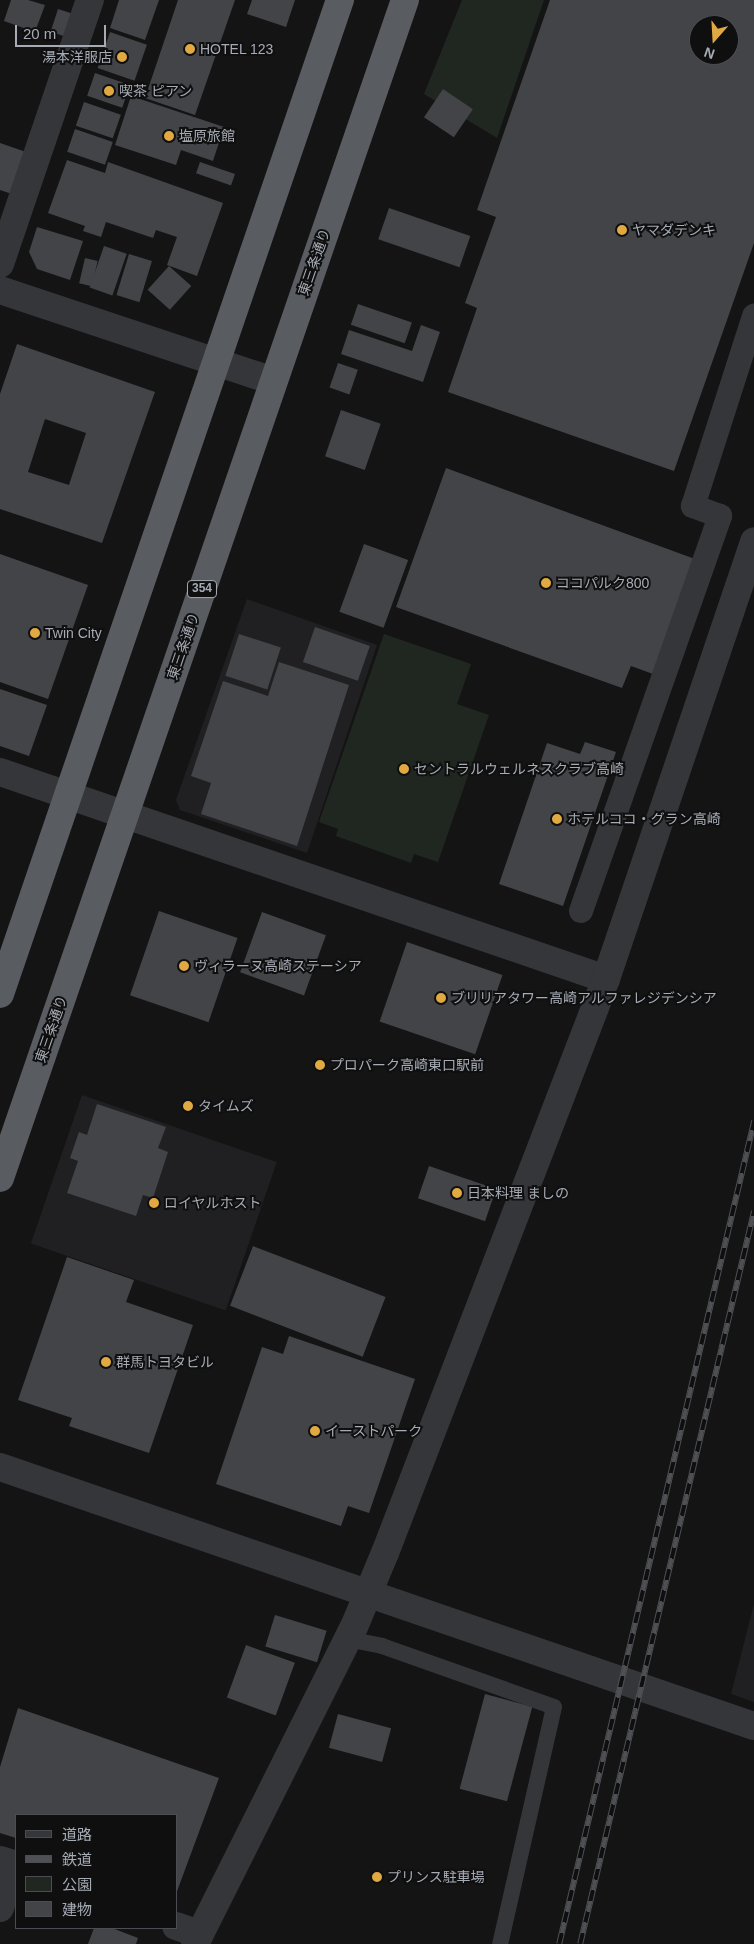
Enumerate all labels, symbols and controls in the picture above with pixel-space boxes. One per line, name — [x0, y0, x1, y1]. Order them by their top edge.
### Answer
scale bar — [18, 15, 109, 47]
north arrow — [689, 15, 739, 65]
text: 20 m — [23, 25, 56, 42]
place label: HOTEL 123 — [200, 41, 274, 57]
marker: HOTEL 123 — [184, 43, 196, 55]
text: N — [702, 44, 717, 62]
place label: 湯本洋服店 — [42, 49, 112, 65]
marker: 湯本洋服店 — [116, 51, 128, 63]
place label: 喫茶 ピアン — [119, 83, 193, 99]
marker: 喫茶 ピアン — [103, 85, 115, 97]
place label: 塩原旅館 — [179, 128, 235, 144]
marker: 塩原旅館 — [163, 130, 175, 142]
place label: ヤマダデンキ — [632, 222, 716, 238]
marker: ヤマダデンキ — [616, 224, 628, 236]
street label: 東三条通り — [295, 226, 333, 298]
place label: ココパルク800 — [556, 575, 649, 591]
marker: ココパルク800 — [540, 577, 552, 589]
road number: 354 — [186, 580, 218, 598]
street label: 東三条通り — [164, 610, 202, 682]
place label: Twin City — [45, 625, 102, 641]
marker: Twin City — [29, 627, 41, 639]
place label: セントラルウェルネスクラブ高崎 — [414, 761, 624, 777]
marker: セントラルウェルネスクラブ高崎 — [398, 763, 410, 775]
place label: ホテルココ・グラン高崎 — [567, 811, 721, 827]
marker: ホテルココ・グラン高崎 — [551, 813, 563, 825]
place label: ヴィラーヌ高崎ステーシア — [194, 958, 362, 974]
marker: ヴィラーヌ高崎ステーシア — [178, 960, 190, 972]
place label: ブリリアタワー高崎アルファレジデンシア — [451, 990, 717, 1006]
marker: ブリリアタワー高崎アルファレジデンシア — [435, 992, 447, 1004]
street label: 東三条通り — [32, 993, 70, 1065]
place label: プロパーク高崎東口駅前 — [330, 1057, 484, 1073]
marker: プロパーク高崎東口駅前 — [314, 1059, 326, 1071]
place label: タイムズ — [198, 1098, 254, 1114]
marker: タイムズ — [182, 1100, 194, 1112]
place label: 日本料理 ましの — [467, 1185, 569, 1201]
marker: 日本料理 ましの — [451, 1187, 463, 1199]
place label: ロイヤルホスト — [164, 1195, 262, 1211]
marker: ロイヤルホスト — [148, 1197, 160, 1209]
place label: 群馬トヨタビル — [116, 1354, 214, 1370]
marker: 群馬トヨタビル — [100, 1356, 112, 1368]
place label: イーストパーク — [325, 1423, 423, 1439]
marker: イーストパーク — [309, 1425, 321, 1437]
legend — [15, 1814, 178, 1929]
text: 道路 — [62, 1826, 92, 1843]
text: 鉄道 — [62, 1851, 92, 1868]
place label: プリンス駐車場 — [387, 1869, 485, 1885]
marker: プリンス駐車場 — [371, 1871, 383, 1883]
text: 公園 — [62, 1876, 92, 1893]
text: 建物 — [62, 1901, 92, 1918]

